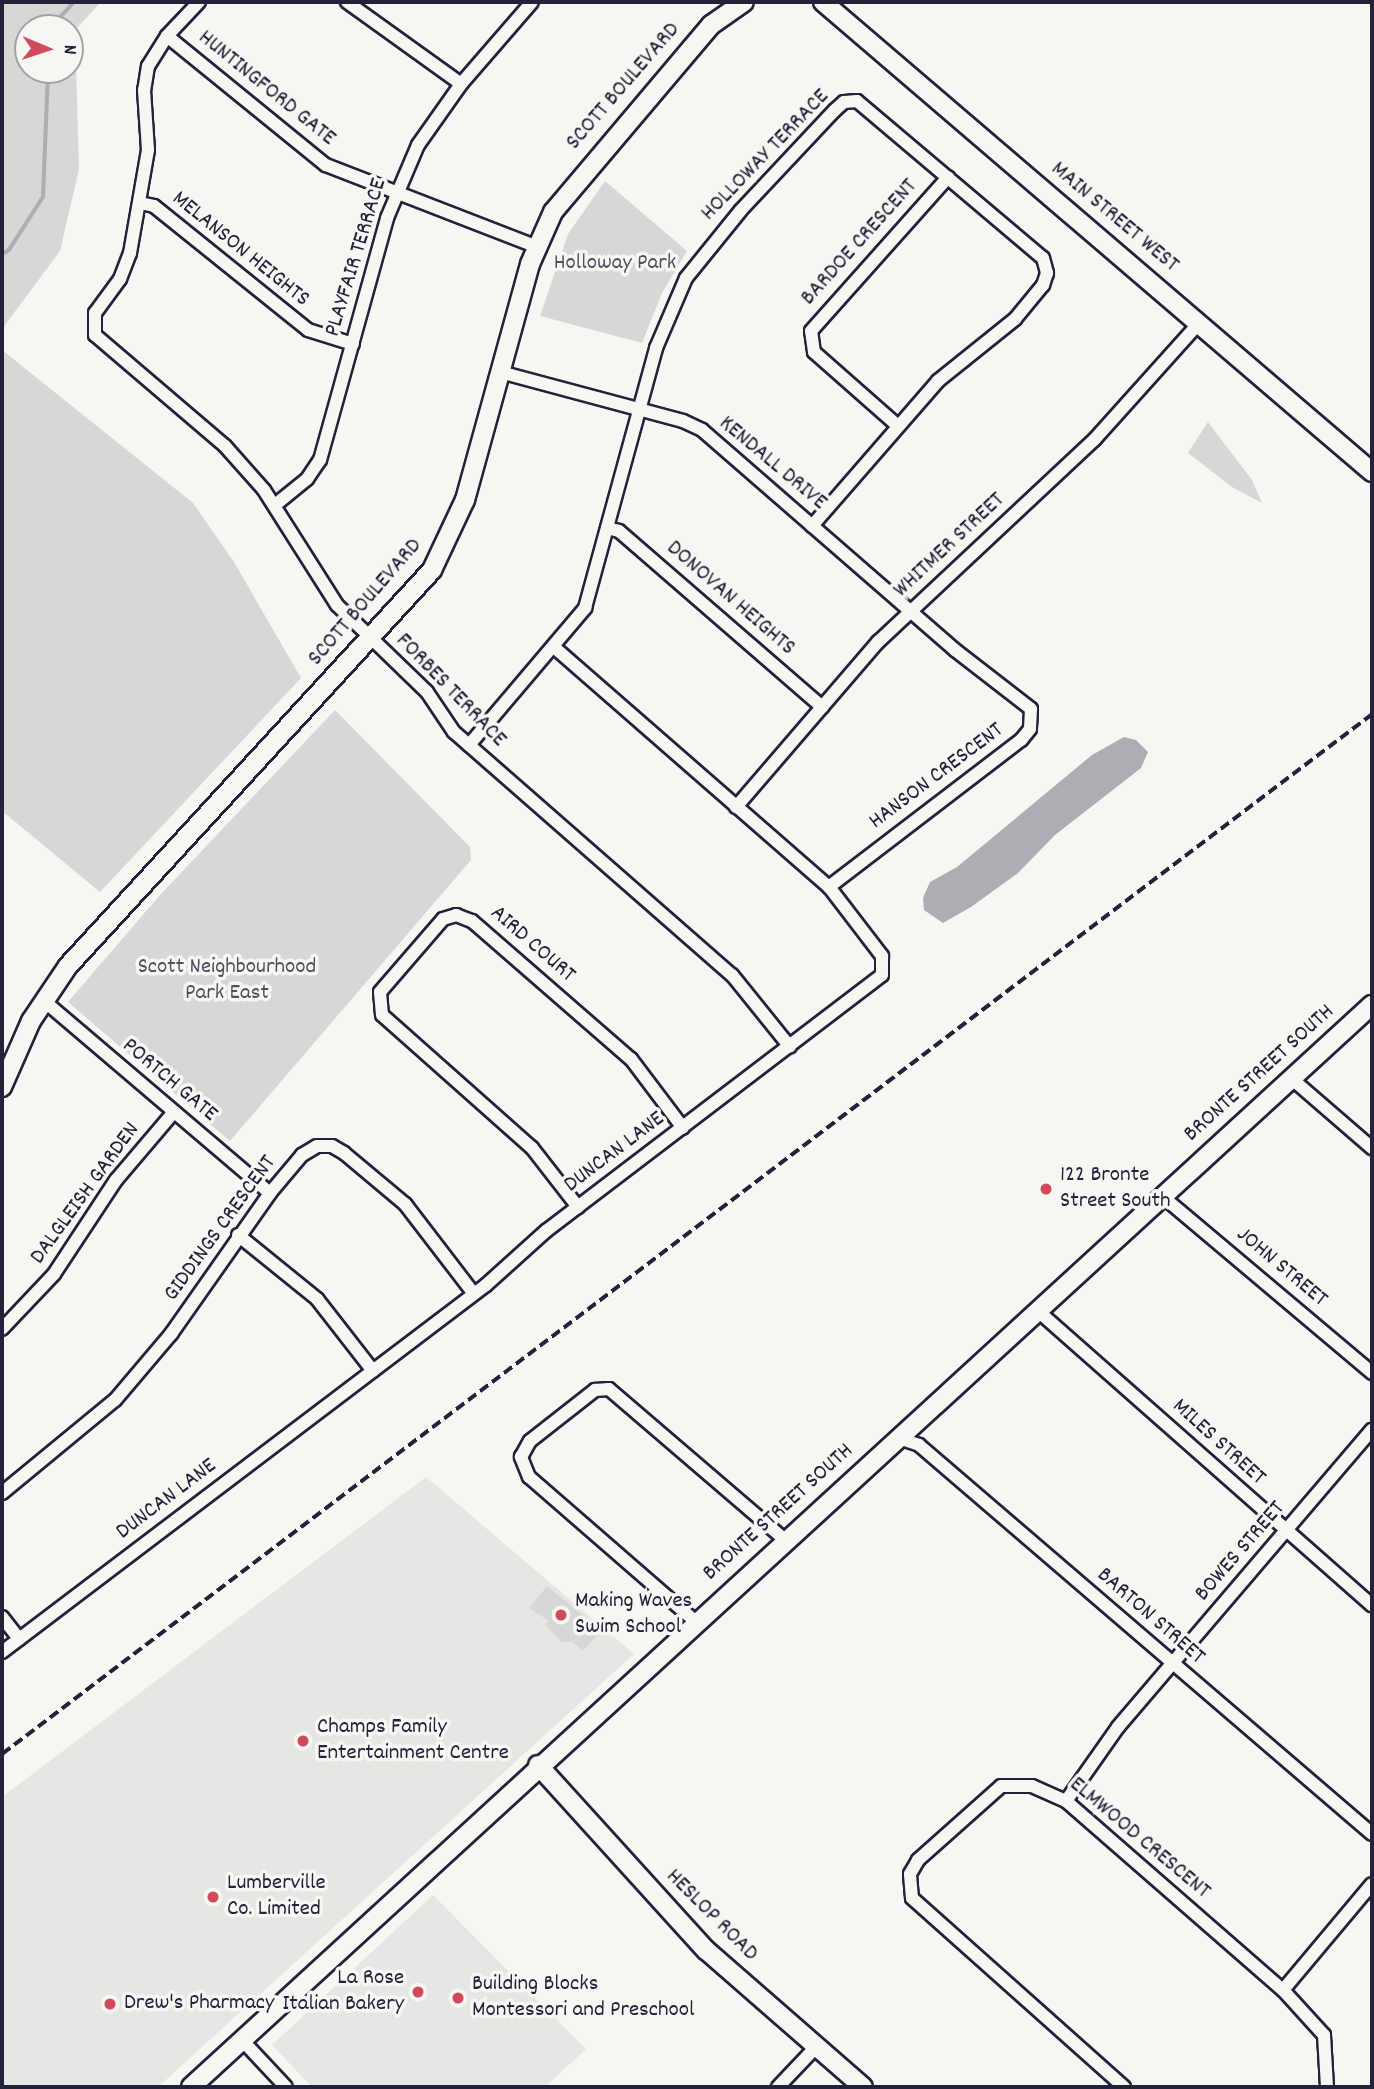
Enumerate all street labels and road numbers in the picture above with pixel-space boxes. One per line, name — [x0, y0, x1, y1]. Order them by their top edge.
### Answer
street label: SCOTT BOULEVARD — [561, 18, 687, 156]
street label: HUNTINGFORD GATE — [192, 25, 340, 153]
street label: HOLLOWAY TERRACE — [696, 84, 836, 228]
street label: MAIN STREET WEST — [1044, 156, 1184, 280]
street label: BARDOE CRESCENT — [796, 174, 924, 312]
street label: PLAYFAIR TERRACE — [320, 176, 394, 340]
street label: MELANSON HEIGHTS — [166, 186, 314, 314]
street label: KENDALL DRIVE — [712, 411, 832, 517]
street label: WHITMER STREET — [889, 487, 1011, 605]
street label: SCOTT BOULEVARD — [303, 534, 429, 672]
street label: DONOVAN HEIGHTS — [660, 535, 800, 663]
street label: FORBES TERRACE — [389, 628, 511, 754]
street label: HANSON CRESCENT — [864, 717, 1010, 837]
street label: AIRD COURT — [484, 900, 580, 990]
street label: BRONTE STREET SOUTH — [1179, 999, 1341, 1149]
street label: PORTCH GATE — [116, 1033, 222, 1129]
street label: DUNCAN LANE — [559, 1106, 671, 1200]
street label: DALGLEISH GARDEN — [25, 1118, 147, 1270]
street label: GIDDINGS CRESCENT — [159, 1151, 283, 1307]
street label: JOHN STREET — [1230, 1222, 1332, 1314]
street label: MILES STREET — [1165, 1394, 1271, 1492]
street label: BRONTE STREET SOUTH — [698, 1438, 860, 1588]
street label: DUNCAN LANE — [111, 1453, 223, 1547]
street label: BOWES STREET — [1190, 1496, 1292, 1608]
street label: BARTON STREET — [1090, 1563, 1210, 1671]
street label: ELMWOOD CRESCENT — [1063, 1772, 1215, 1906]
street label: HESLOP ROAD — [659, 1864, 763, 1968]

